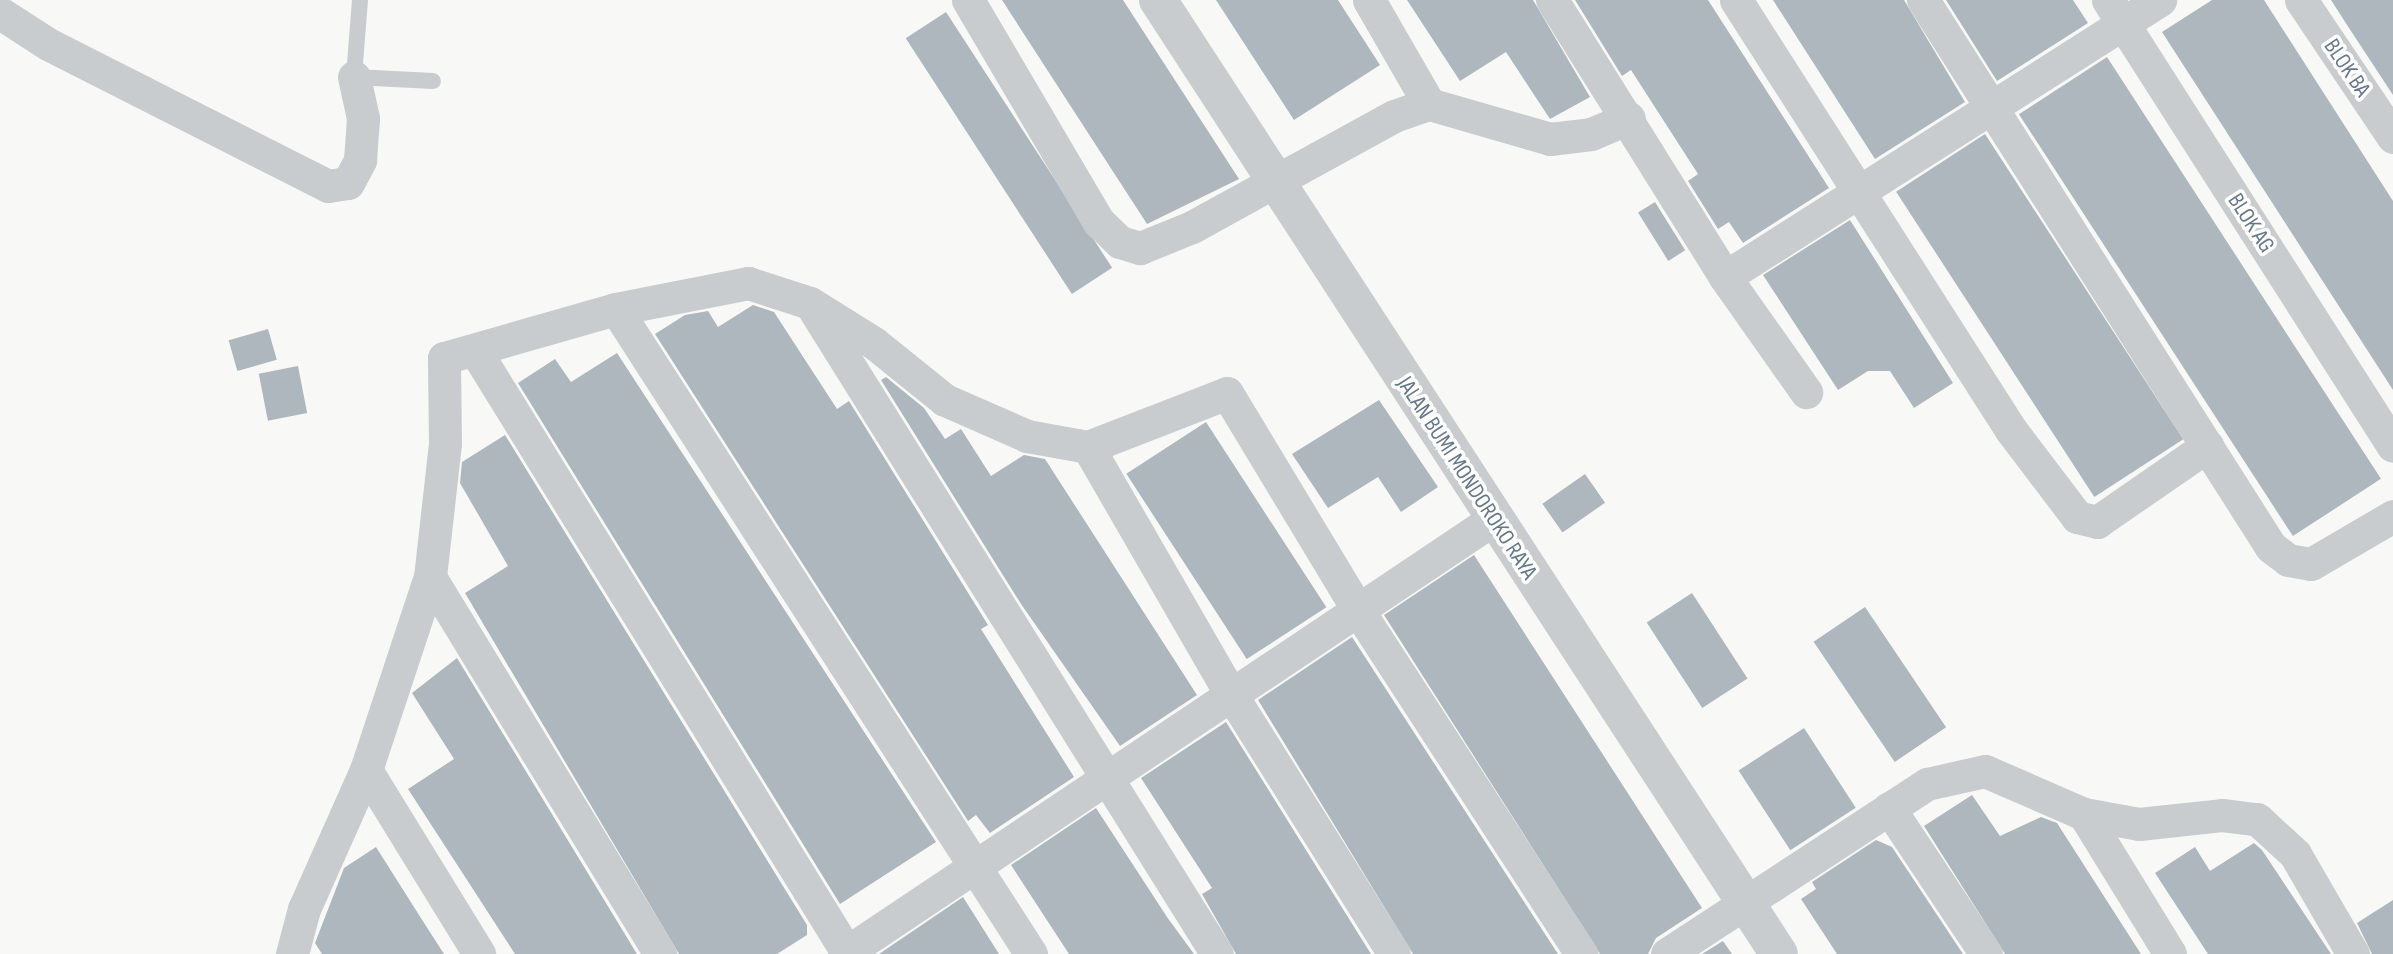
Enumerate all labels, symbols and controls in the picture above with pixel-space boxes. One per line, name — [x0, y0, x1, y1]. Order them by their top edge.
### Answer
street label: BLOK BA — [2318, 34, 2376, 102]
street label: BLOK AG — [2222, 188, 2280, 258]
street label: JALAN BUMI MONDOROKO RAYA — [1391, 371, 1543, 585]

